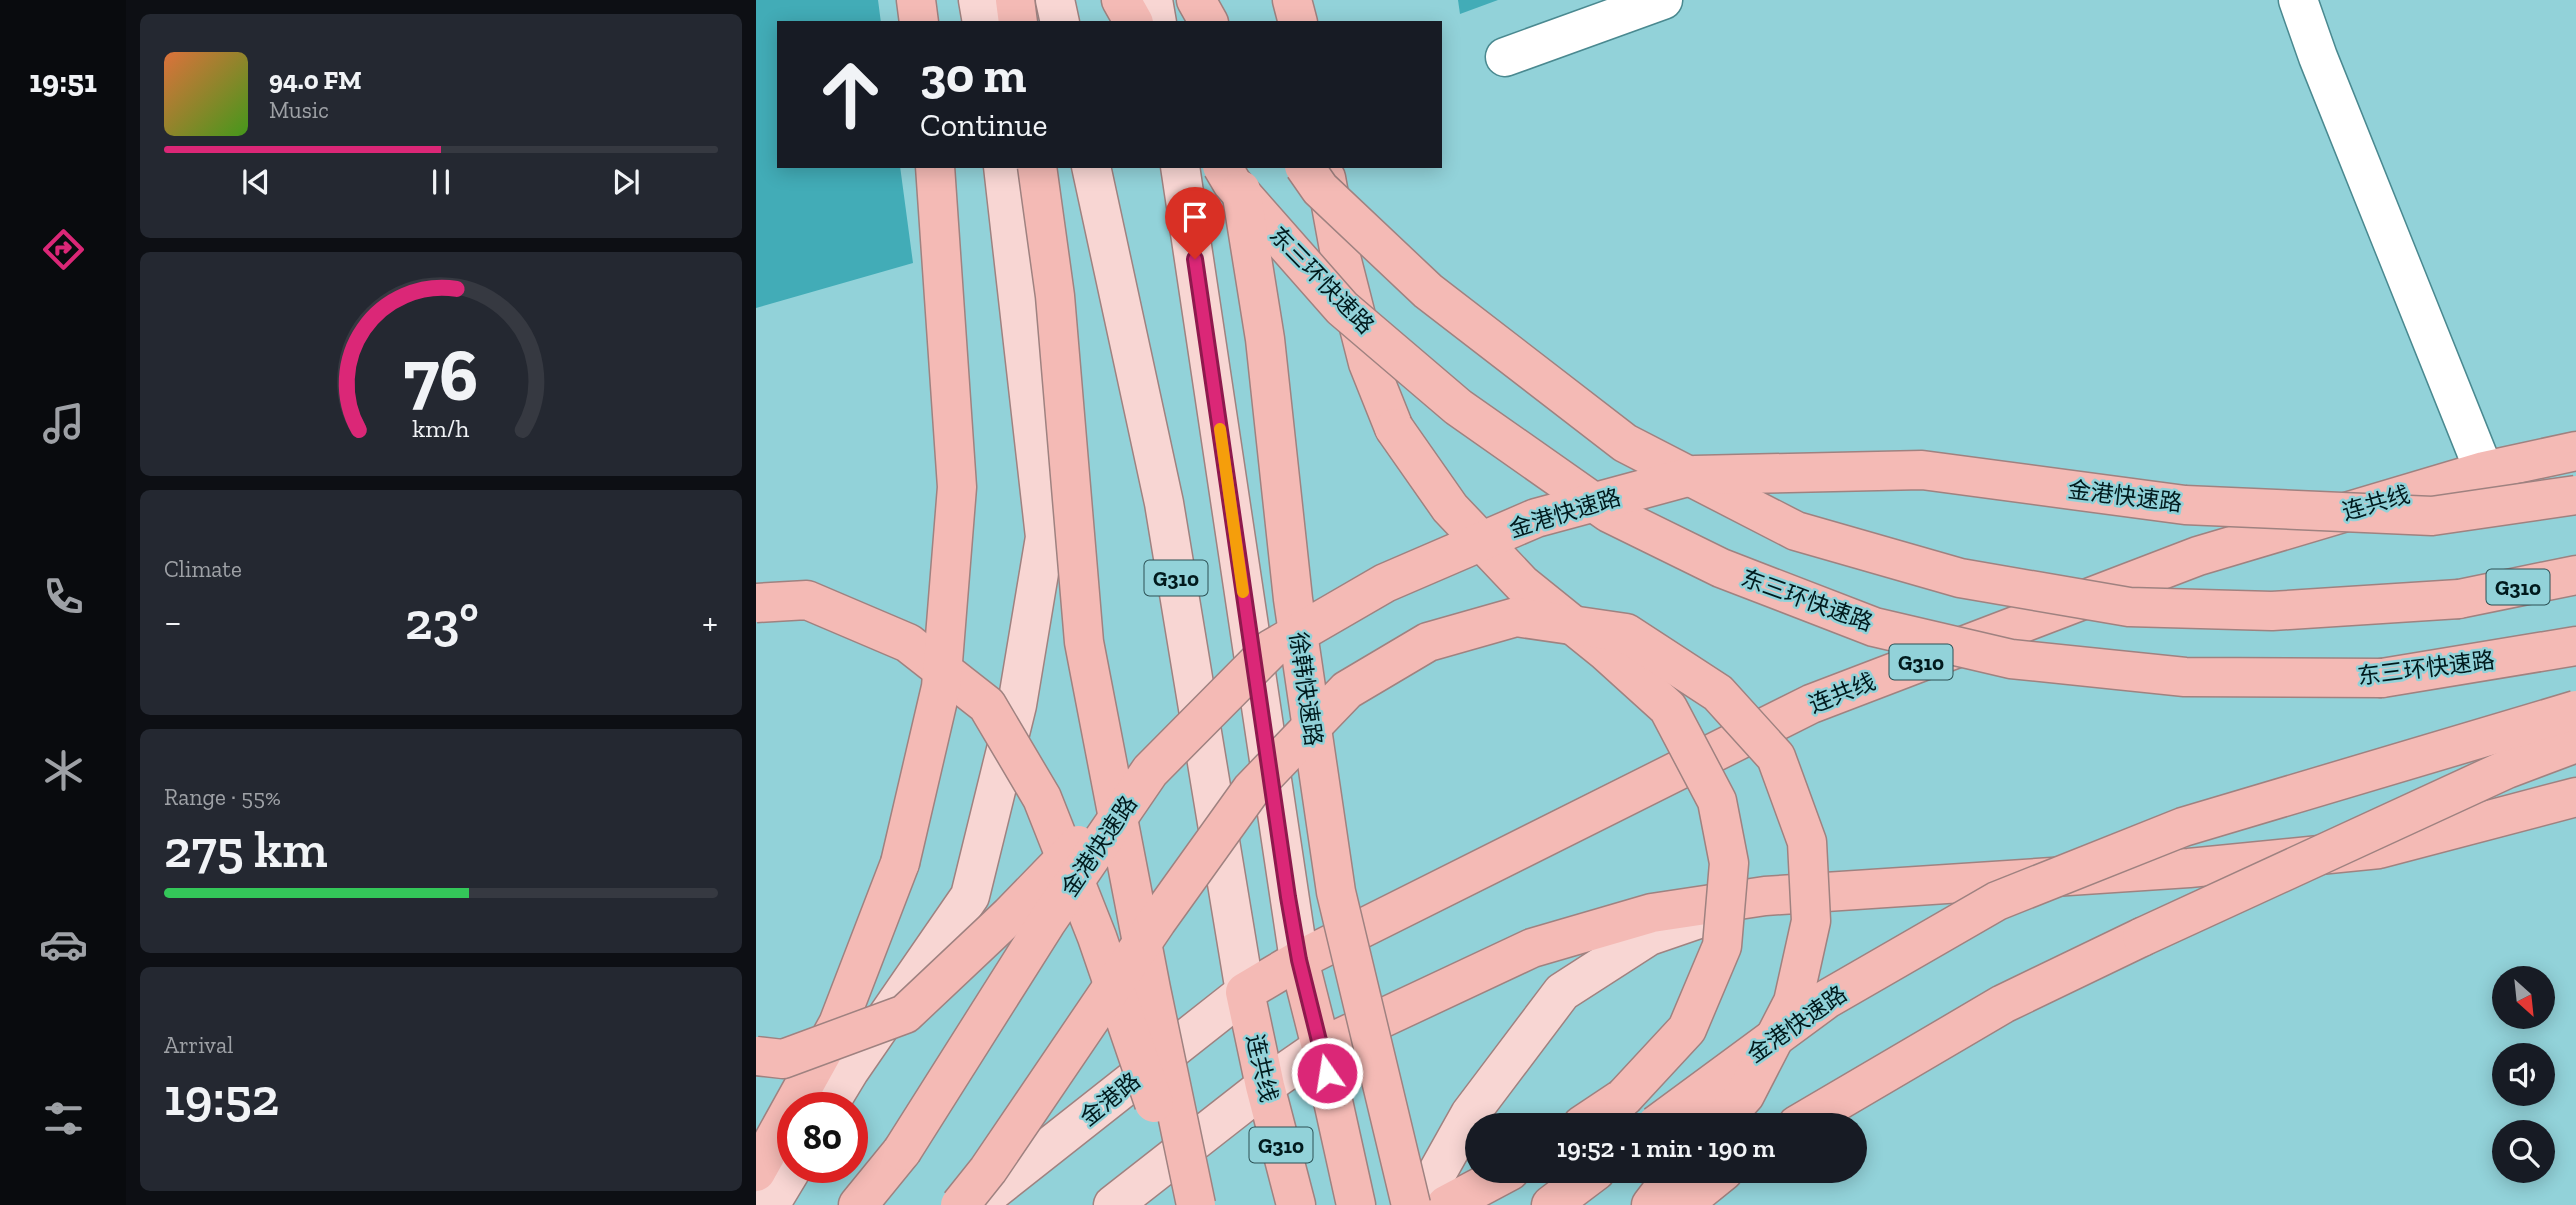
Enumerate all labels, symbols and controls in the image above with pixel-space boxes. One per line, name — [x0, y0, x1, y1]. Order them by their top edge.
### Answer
text: 30 m — [920, 46, 1026, 105]
icon: ahead — [805, 49, 896, 140]
text: 19:51 — [29, 62, 97, 100]
text: 94.0 FM — [269, 64, 362, 96]
text: Music — [269, 96, 329, 124]
text: Continue — [920, 106, 1048, 144]
icon: previous — [237, 163, 275, 201]
icon: pause — [422, 163, 460, 201]
icon: next — [607, 163, 645, 201]
pin — [1165, 187, 1225, 259]
icon: arrive — [1176, 198, 1214, 236]
street label: 东三环快速路 — [1264, 221, 1380, 339]
icon: directions — [39, 225, 88, 274]
text: 76 — [403, 332, 479, 420]
icon: music — [39, 399, 88, 448]
text: km/h — [412, 413, 470, 443]
street label: 金港快速路 — [2066, 475, 2184, 517]
street label: 连共线 — [2339, 480, 2413, 526]
street label: 金港快速路 — [1506, 483, 1624, 543]
text: Climate — [164, 555, 242, 583]
road number: G310 — [1144, 560, 1208, 596]
street label: 东三环快速路 — [1737, 563, 1877, 637]
road number: G310 — [2486, 570, 2550, 604]
icon: phone — [39, 572, 88, 621]
text: 23° — [405, 590, 479, 652]
text: − — [164, 599, 182, 645]
text: + — [702, 599, 718, 645]
street label: 徐韩快速路 — [1284, 630, 1328, 748]
road number: G310 — [1890, 644, 1952, 680]
street label: 东三环快速路 — [2356, 646, 2496, 690]
street label: 连共线 — [1805, 667, 1879, 719]
icon: climate — [39, 746, 88, 795]
text: Range · 55% — [164, 783, 281, 811]
street label: 金港快速路 — [1055, 791, 1143, 901]
text: 275 km — [164, 818, 328, 880]
icon: car — [39, 920, 88, 969]
north arrow — [2492, 966, 2555, 1029]
map controls — [2492, 966, 2555, 1183]
street label: 金港快速路 — [1742, 980, 1852, 1068]
text: Arrival — [164, 1031, 233, 1059]
street label: 连共线 — [1241, 1031, 1283, 1105]
position arrow — [1290, 1036, 1364, 1110]
button: sound — [2492, 1043, 2555, 1106]
text: 19:52 — [164, 1066, 279, 1128]
street label: 金港路 — [1074, 1066, 1146, 1132]
speed limit sign: 80 — [777, 1092, 868, 1183]
icon: filters — [39, 1094, 88, 1143]
button: search — [2492, 1120, 2555, 1183]
road number: G310 — [1250, 1128, 1312, 1162]
text: 19:52 · 1 min · 190 m — [1557, 1132, 1775, 1164]

